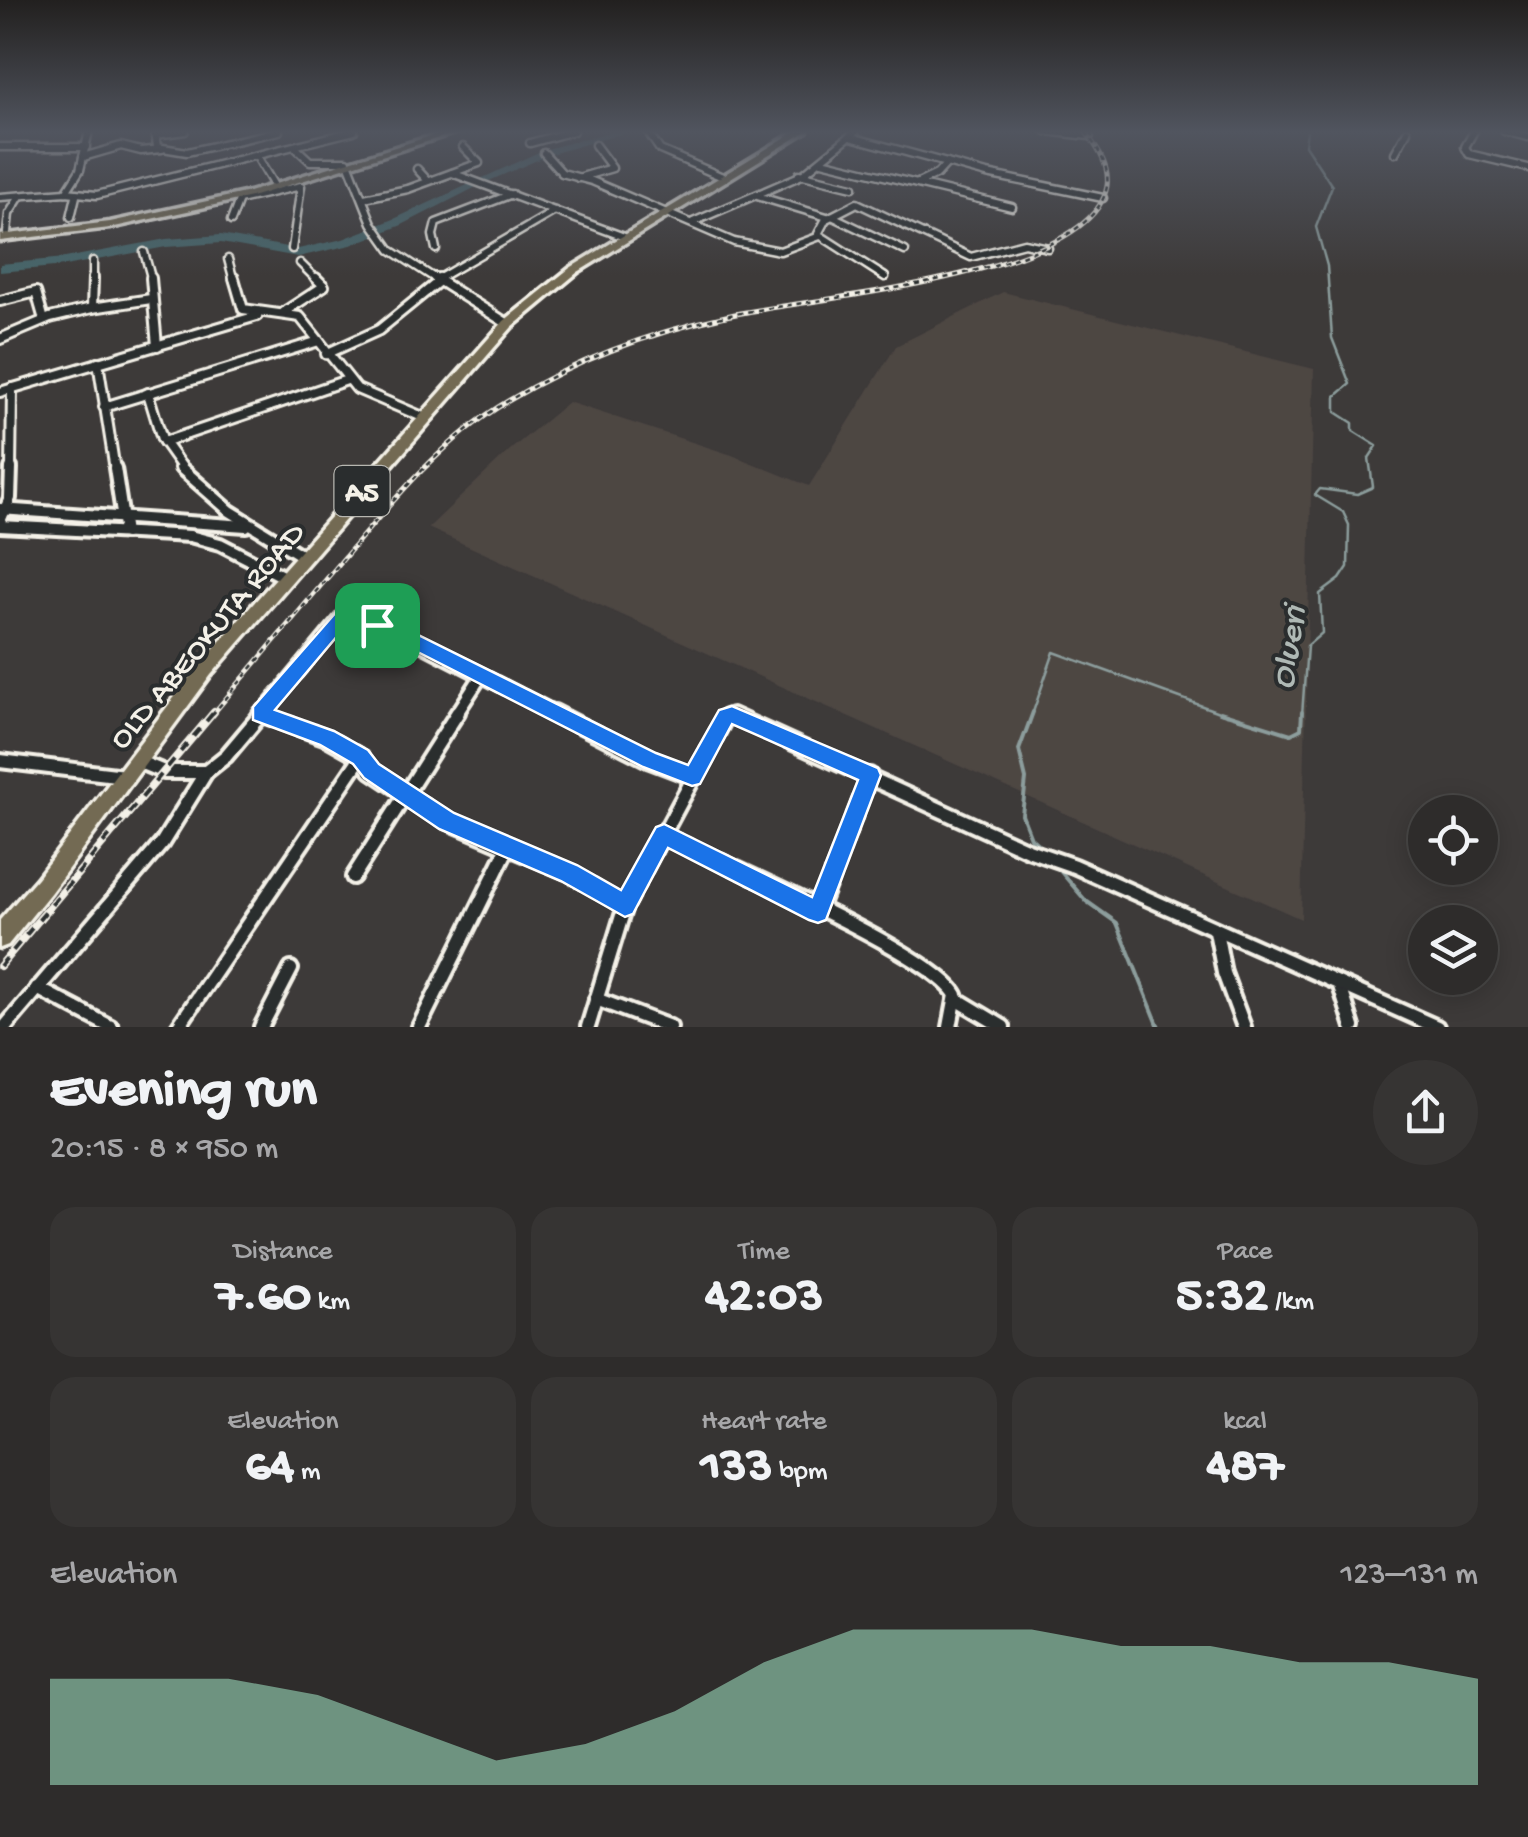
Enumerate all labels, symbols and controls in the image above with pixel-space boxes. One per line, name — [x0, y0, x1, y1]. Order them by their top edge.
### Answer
road number: A5 — [334, 466, 390, 516]
street label: OLD ABEOKUTA ROAD — [103, 516, 315, 758]
pin — [335, 583, 420, 668]
icon: arrive — [350, 598, 405, 653]
water label: Olueri — [1265, 600, 1319, 692]
map controls — [1408, 795, 1498, 995]
button: locate — [1408, 795, 1498, 885]
button: layers — [1408, 905, 1498, 995]
button: share — [1373, 1060, 1478, 1165]
text: Evening run — [50, 1061, 317, 1125]
text: 20:15 · 8 × 950 m — [50, 1131, 278, 1169]
text: Distance — [234, 1236, 332, 1269]
text: Time — [738, 1236, 790, 1269]
text: Pace — [1218, 1236, 1272, 1269]
text: 7.60 — [216, 1269, 311, 1328]
text: 42:03 — [705, 1269, 823, 1328]
text: 5:32 — [1176, 1269, 1268, 1328]
text: km — [311, 1286, 350, 1319]
text: /km — [1268, 1286, 1314, 1319]
text: Elevation — [227, 1406, 339, 1439]
text: Heart rate — [701, 1406, 827, 1439]
text: kcal — [1223, 1406, 1267, 1439]
text: 64 — [245, 1439, 294, 1498]
text: 133 — [700, 1439, 773, 1498]
text: 487 — [1206, 1439, 1284, 1498]
text: m — [294, 1456, 321, 1489]
text: bpm — [773, 1456, 828, 1489]
text: Elevation — [50, 1557, 177, 1595]
text: 123–131 m — [1340, 1557, 1478, 1595]

